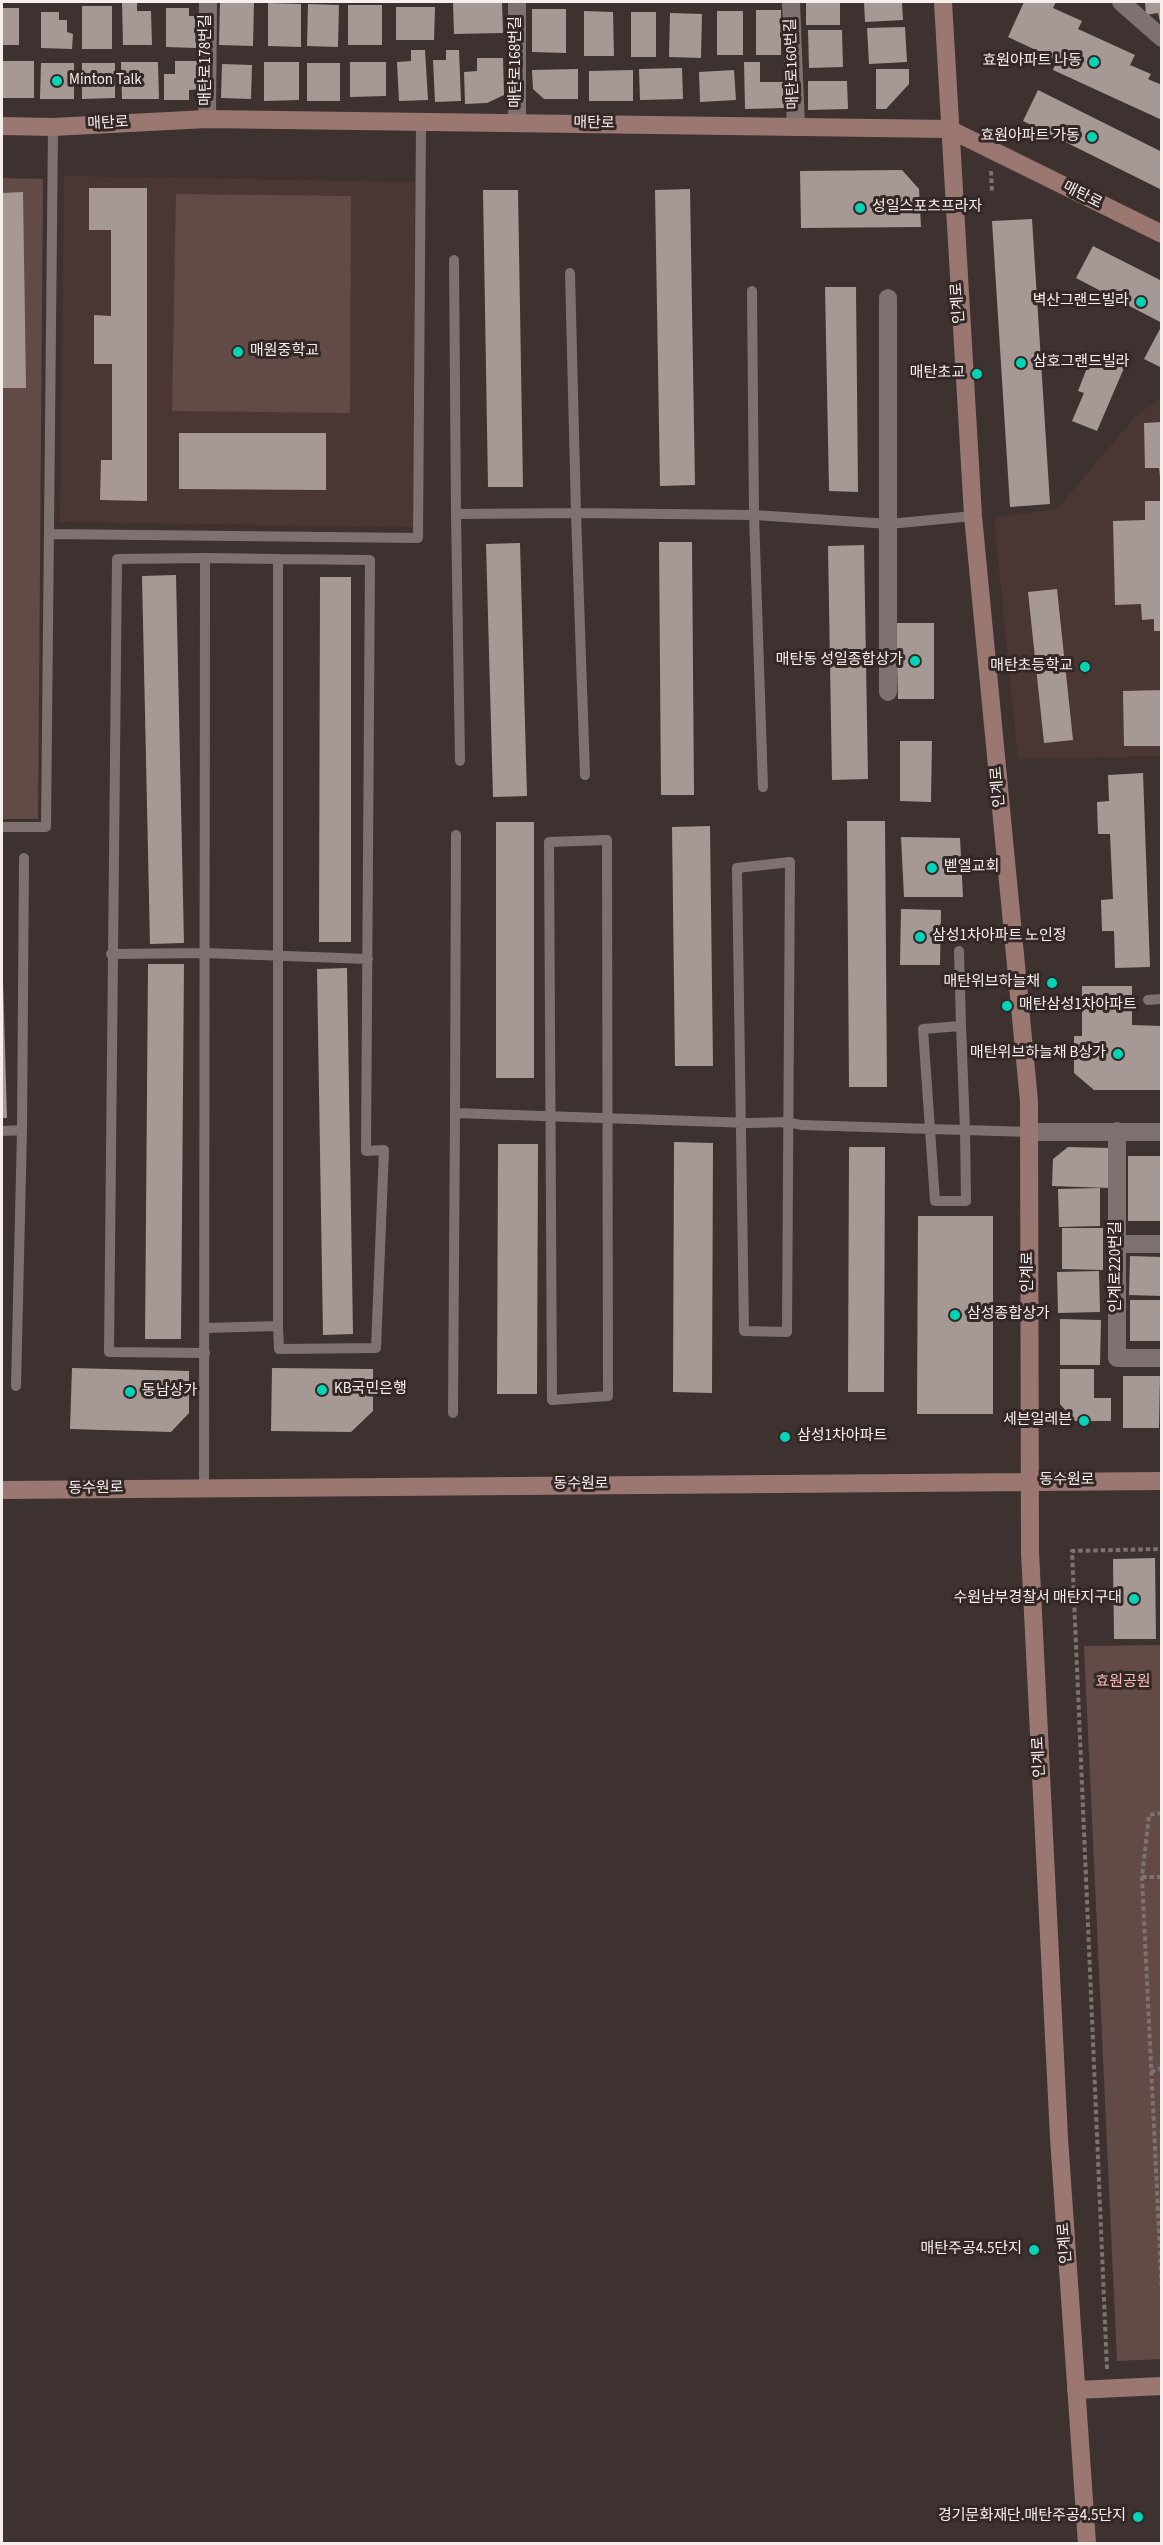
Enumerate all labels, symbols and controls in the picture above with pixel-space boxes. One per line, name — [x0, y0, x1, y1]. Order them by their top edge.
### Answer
street label: 매탄로178번길 — [198, 14, 216, 106]
street label: 매탄로168번길 — [508, 16, 526, 108]
street label: 매탄로160번길 — [782, 18, 804, 110]
place label: 효원아파트 나동 — [982, 53, 1082, 71]
marker: 효원아파트 나동 — [1087, 55, 1101, 69]
place label: Minton Talk — [69, 72, 142, 90]
marker: Minton Talk — [50, 74, 64, 88]
street label: 매탄로 — [87, 114, 129, 134]
street label: 매탄로 — [573, 115, 615, 133]
place label: 효원아파트 가동 — [980, 128, 1080, 146]
marker: 효원아파트 가동 — [1085, 130, 1099, 144]
street label: 매탄로 — [1059, 179, 1105, 213]
place label: 성일스포츠프라자 — [872, 199, 982, 217]
marker: 성일스포츠프라자 — [853, 201, 867, 215]
street label: 인계로 — [949, 282, 969, 324]
place label: 벽산그랜드빌라 — [1032, 293, 1129, 311]
marker: 벽산그랜드빌라 — [1134, 295, 1148, 309]
place label: 매원중학교 — [250, 343, 319, 361]
marker: 매원중학교 — [231, 345, 245, 359]
place label: 삼호그랜드빌라 — [1033, 354, 1130, 372]
marker: 삼호그랜드빌라 — [1014, 356, 1028, 370]
place label: 매탄초교 — [910, 365, 965, 383]
marker: 매탄초교 — [970, 367, 984, 381]
place label: 매탄동 성일종합상가 — [776, 652, 903, 670]
marker: 매탄동 성일종합상가 — [908, 654, 922, 668]
place label: 매탄초등학교 — [990, 658, 1073, 676]
marker: 매탄초등학교 — [1078, 660, 1092, 674]
street label: 인계로 — [988, 766, 1010, 808]
place label: 벧엘교회 — [944, 859, 999, 877]
marker: 벧엘교회 — [925, 861, 939, 875]
place label: 삼성1차아파트 노인정 — [932, 928, 1067, 946]
marker: 삼성1차아파트 노인정 — [913, 930, 927, 944]
place label: 매탄위브하늘채 — [943, 974, 1040, 992]
marker: 매탄위브하늘채 — [1045, 976, 1059, 990]
place label: 매탄삼성1차아파트 — [1019, 997, 1137, 1015]
marker: 매탄삼성1차아파트 — [1000, 999, 1014, 1013]
place label: 매탄위브하늘채 B상가 — [970, 1045, 1106, 1063]
marker: 매탄위브하늘채 B상가 — [1111, 1047, 1125, 1061]
street label: 인계로220번길 — [1108, 1221, 1126, 1313]
street label: 인계로 — [1020, 1251, 1038, 1293]
place label: 삼성종합상가 — [967, 1306, 1050, 1324]
marker: 삼성종합상가 — [948, 1308, 962, 1322]
place label: KB국민은행 — [334, 1381, 407, 1399]
place label: 동남상가 — [142, 1383, 197, 1401]
marker: KB국민은행 — [315, 1383, 329, 1397]
marker: 동남상가 — [123, 1385, 137, 1399]
place label: 세븐일레븐 — [1003, 1412, 1072, 1430]
marker: 세븐일레븐 — [1077, 1414, 1091, 1428]
place label: 삼성1차아파트 — [797, 1428, 887, 1446]
marker: 삼성1차아파트 — [778, 1430, 792, 1444]
street label: 동수원로 — [1039, 1472, 1095, 1490]
street label: 동수원로 — [553, 1476, 609, 1494]
street label: 동수원로 — [68, 1480, 124, 1498]
place label: 수원남부경찰서 매탄지구대 — [953, 1590, 1122, 1608]
marker: 수원남부경찰서 매탄지구대 — [1127, 1592, 1141, 1606]
park label: 효원공원 — [1095, 1674, 1151, 1692]
street label: 인계로 — [1030, 1736, 1050, 1778]
street label: 인계로 — [1056, 2222, 1076, 2264]
place label: 매탄주공4.5단지 — [921, 2241, 1022, 2259]
marker: 매탄주공4.5단지 — [1027, 2243, 1041, 2257]
place label: 경기문화재단.매탄주공4.5단지 — [938, 2508, 1126, 2526]
marker: 경기문화재단.매탄주공4.5단지 — [1131, 2510, 1145, 2524]

